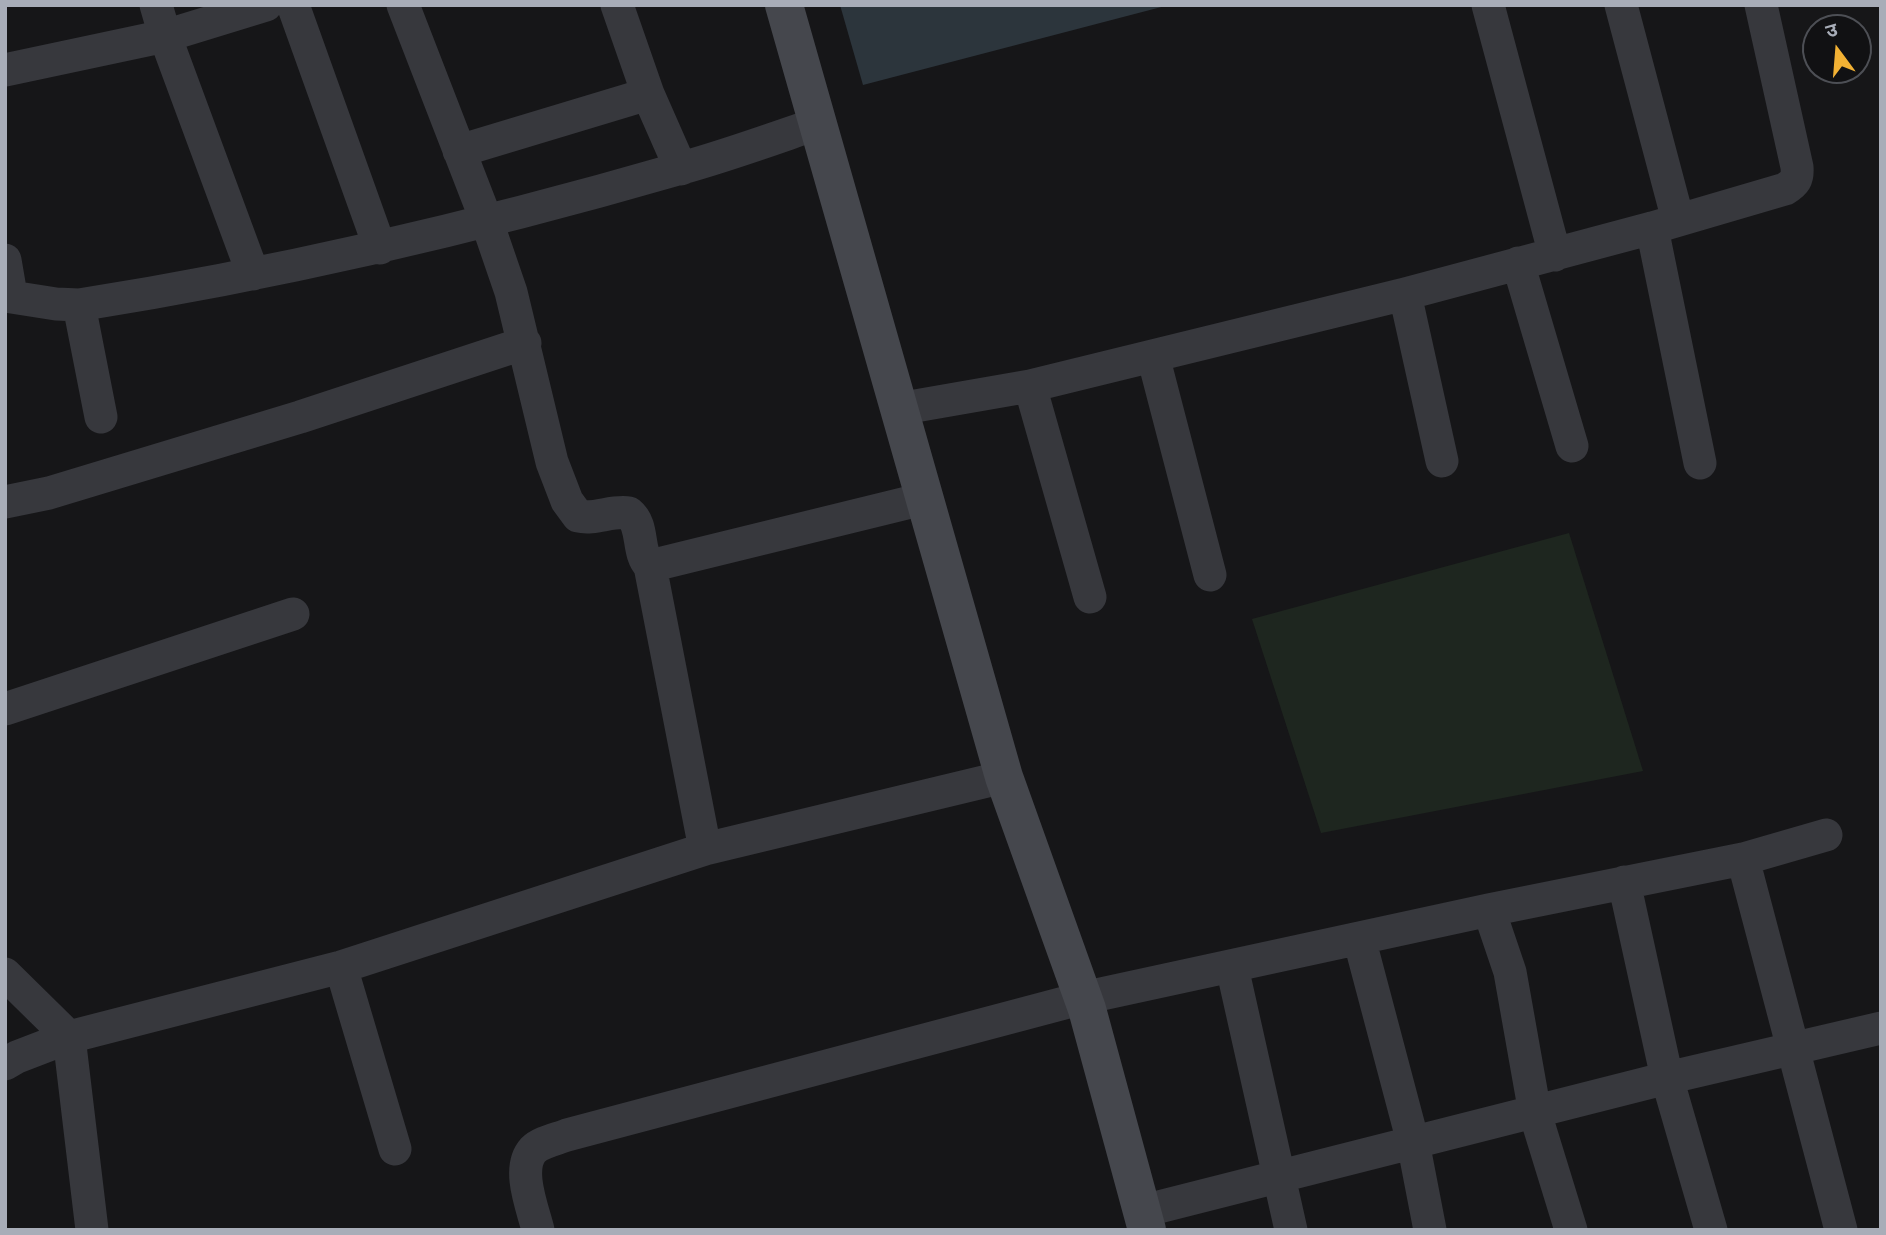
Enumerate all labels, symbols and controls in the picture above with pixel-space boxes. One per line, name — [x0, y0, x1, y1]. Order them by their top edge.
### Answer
north arrow — [1802, 14, 1872, 84]
text: उ — [1823, 18, 1840, 43]

